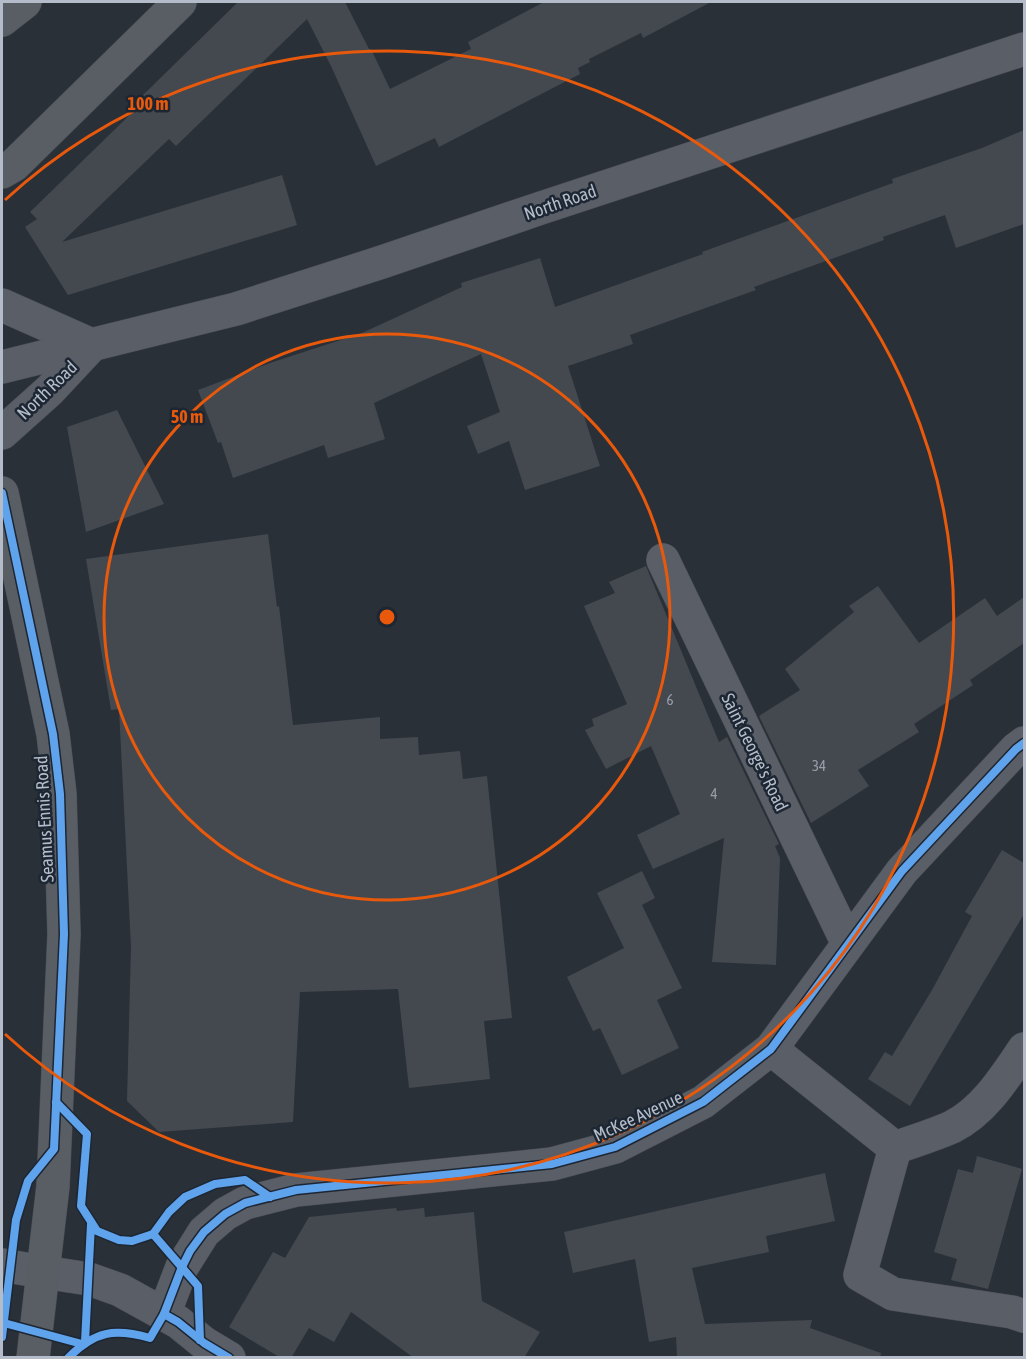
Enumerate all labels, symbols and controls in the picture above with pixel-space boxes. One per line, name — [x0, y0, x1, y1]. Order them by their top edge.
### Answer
text: 100 m — [128, 93, 168, 114]
street label: North Road — [521, 180, 599, 224]
street label: North Road — [13, 356, 81, 424]
text: 50 m — [171, 406, 203, 427]
centre of rings — [377, 607, 397, 627]
street label: Saint George's Road — [717, 690, 793, 814]
house number: 6 — [666, 691, 674, 708]
street label: Seamus Ennis Road — [30, 755, 58, 883]
house number: 34 — [812, 757, 826, 774]
house number: 4 — [710, 785, 718, 802]
street label: McKee Avenue — [590, 1086, 686, 1146]

